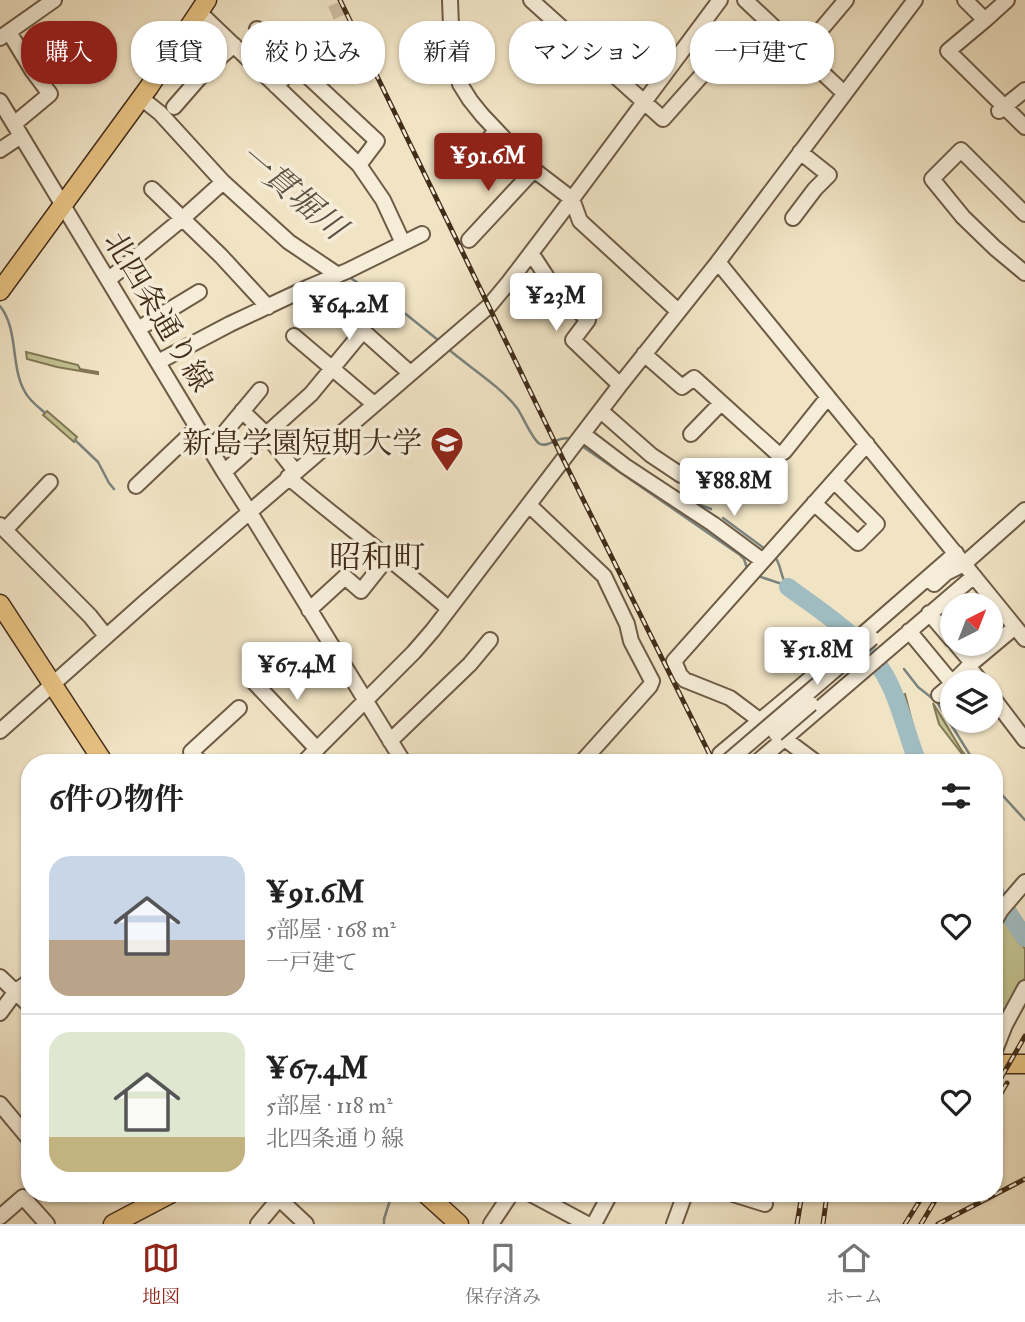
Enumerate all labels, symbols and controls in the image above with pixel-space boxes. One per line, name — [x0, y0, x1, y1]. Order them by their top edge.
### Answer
chip: 購入 — [21, 21, 117, 84]
chip: 賃貸 — [131, 21, 227, 84]
chip: 絞り込み — [241, 21, 385, 84]
chip: 新着 — [399, 21, 495, 84]
chip: マンション — [509, 21, 676, 84]
chip: 一戸建て — [690, 21, 834, 84]
pin: ¥91.6M — [431, 134, 545, 193]
water label: 一貫堀川 — [230, 136, 356, 250]
text: ¥91.6M — [450, 141, 526, 170]
street label: 北四条通り線 — [96, 225, 220, 399]
pin: ¥23M — [515, 274, 597, 333]
text: ¥23M — [526, 281, 586, 310]
pin: ¥64.2M — [292, 282, 406, 342]
text: ¥64.2M — [309, 290, 389, 319]
school or university icon: 新島学園短期大学 — [428, 424, 466, 473]
place label: 新島学園短期大学 — [182, 425, 422, 462]
pin: ¥88.8M — [677, 458, 791, 518]
text: ¥88.8M — [696, 466, 772, 495]
district label: 昭和町 — [329, 538, 425, 578]
north arrow — [940, 593, 1003, 656]
map controls — [940, 593, 1003, 733]
pin: ¥51.8M — [760, 628, 874, 687]
text: ¥51.8M — [780, 635, 854, 664]
pin: ¥67.4M — [240, 642, 354, 702]
text: ¥67.4M — [258, 650, 336, 679]
button: layers — [940, 670, 1003, 733]
icon: filters — [937, 777, 975, 815]
text: 6件の物件 — [49, 781, 184, 818]
text: ¥91.6M — [266, 874, 365, 911]
icon: home — [105, 884, 189, 968]
icon: heart — [937, 907, 975, 945]
text: 5部屋 · 168 m² — [266, 915, 396, 944]
text: 一戸建て — [266, 948, 358, 977]
text: ¥67.4M — [266, 1050, 368, 1087]
icon: home — [105, 1060, 189, 1144]
icon: heart — [937, 1083, 975, 1121]
text: 5部屋 · 118 m² — [266, 1091, 393, 1120]
text: 北四条通り線 — [266, 1124, 404, 1153]
tab: 地図 — [142, 1239, 180, 1309]
tab: 保存済み — [465, 1239, 541, 1309]
tab: ホーム — [826, 1239, 883, 1309]

